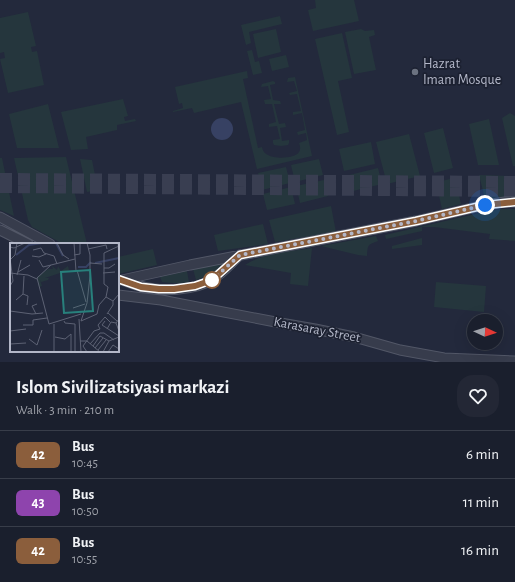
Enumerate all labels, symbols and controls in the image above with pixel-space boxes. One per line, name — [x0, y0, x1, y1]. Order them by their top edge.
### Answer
place label: Hazrat Imam Mosque — [423, 57, 501, 87]
marker: Hazrat Imam Mosque — [410, 67, 420, 77]
your location — [475, 195, 495, 215]
inset map — [10, 243, 119, 352]
unlabelled marker — [203, 271, 221, 289]
north arrow — [467, 314, 503, 350]
map controls — [467, 314, 503, 350]
street label: Karasaray Street — [272, 315, 362, 345]
button: heart — [457, 375, 499, 417]
text: Islom Sivilizatsiyasi markazi — [16, 378, 229, 397]
text: Walk · 3 min · 210 m — [16, 404, 114, 417]
text: Bus — [72, 439, 94, 454]
text: 6 min — [466, 447, 499, 462]
text: 42 — [31, 448, 45, 462]
text: 10:45 — [72, 457, 98, 470]
text: Bus — [72, 487, 94, 502]
text: 11 min — [463, 495, 499, 510]
text: 43 — [31, 496, 45, 510]
text: 10:50 — [72, 505, 99, 518]
text: Bus — [72, 535, 94, 550]
text: 16 min — [461, 543, 499, 558]
text: 42 — [31, 544, 45, 558]
text: 10:55 — [72, 553, 97, 566]

